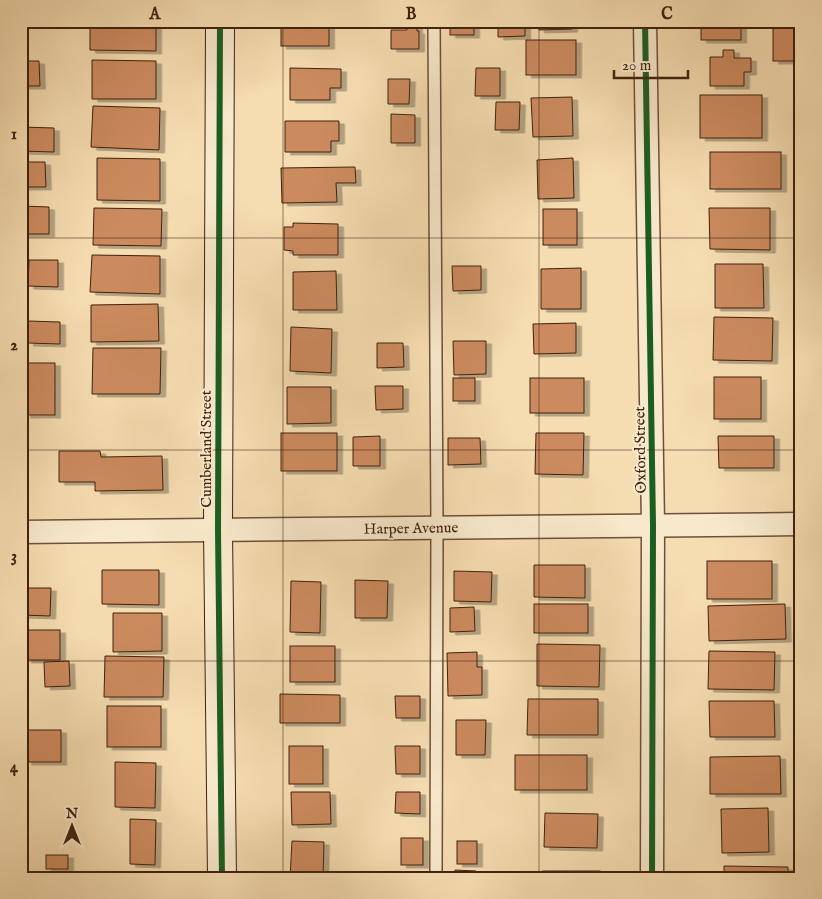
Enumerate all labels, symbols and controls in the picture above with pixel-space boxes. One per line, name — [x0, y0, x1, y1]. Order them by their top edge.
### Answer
text: A — [149, 5, 162, 25]
text: B — [406, 5, 417, 25]
text: C — [661, 5, 673, 25]
scale bar — [614, 48, 688, 80]
text: 20 m — [622, 56, 652, 75]
text: 1 — [11, 125, 17, 145]
text: 2 — [10, 336, 18, 356]
street label: Cumberland Street — [197, 390, 216, 508]
street label: Oxford Street — [630, 406, 651, 494]
street label: Harper Avenue — [364, 518, 459, 539]
text: 3 — [11, 547, 17, 567]
text: 4 — [10, 758, 19, 778]
north arrow — [48, 802, 98, 852]
text: N — [65, 805, 78, 823]

